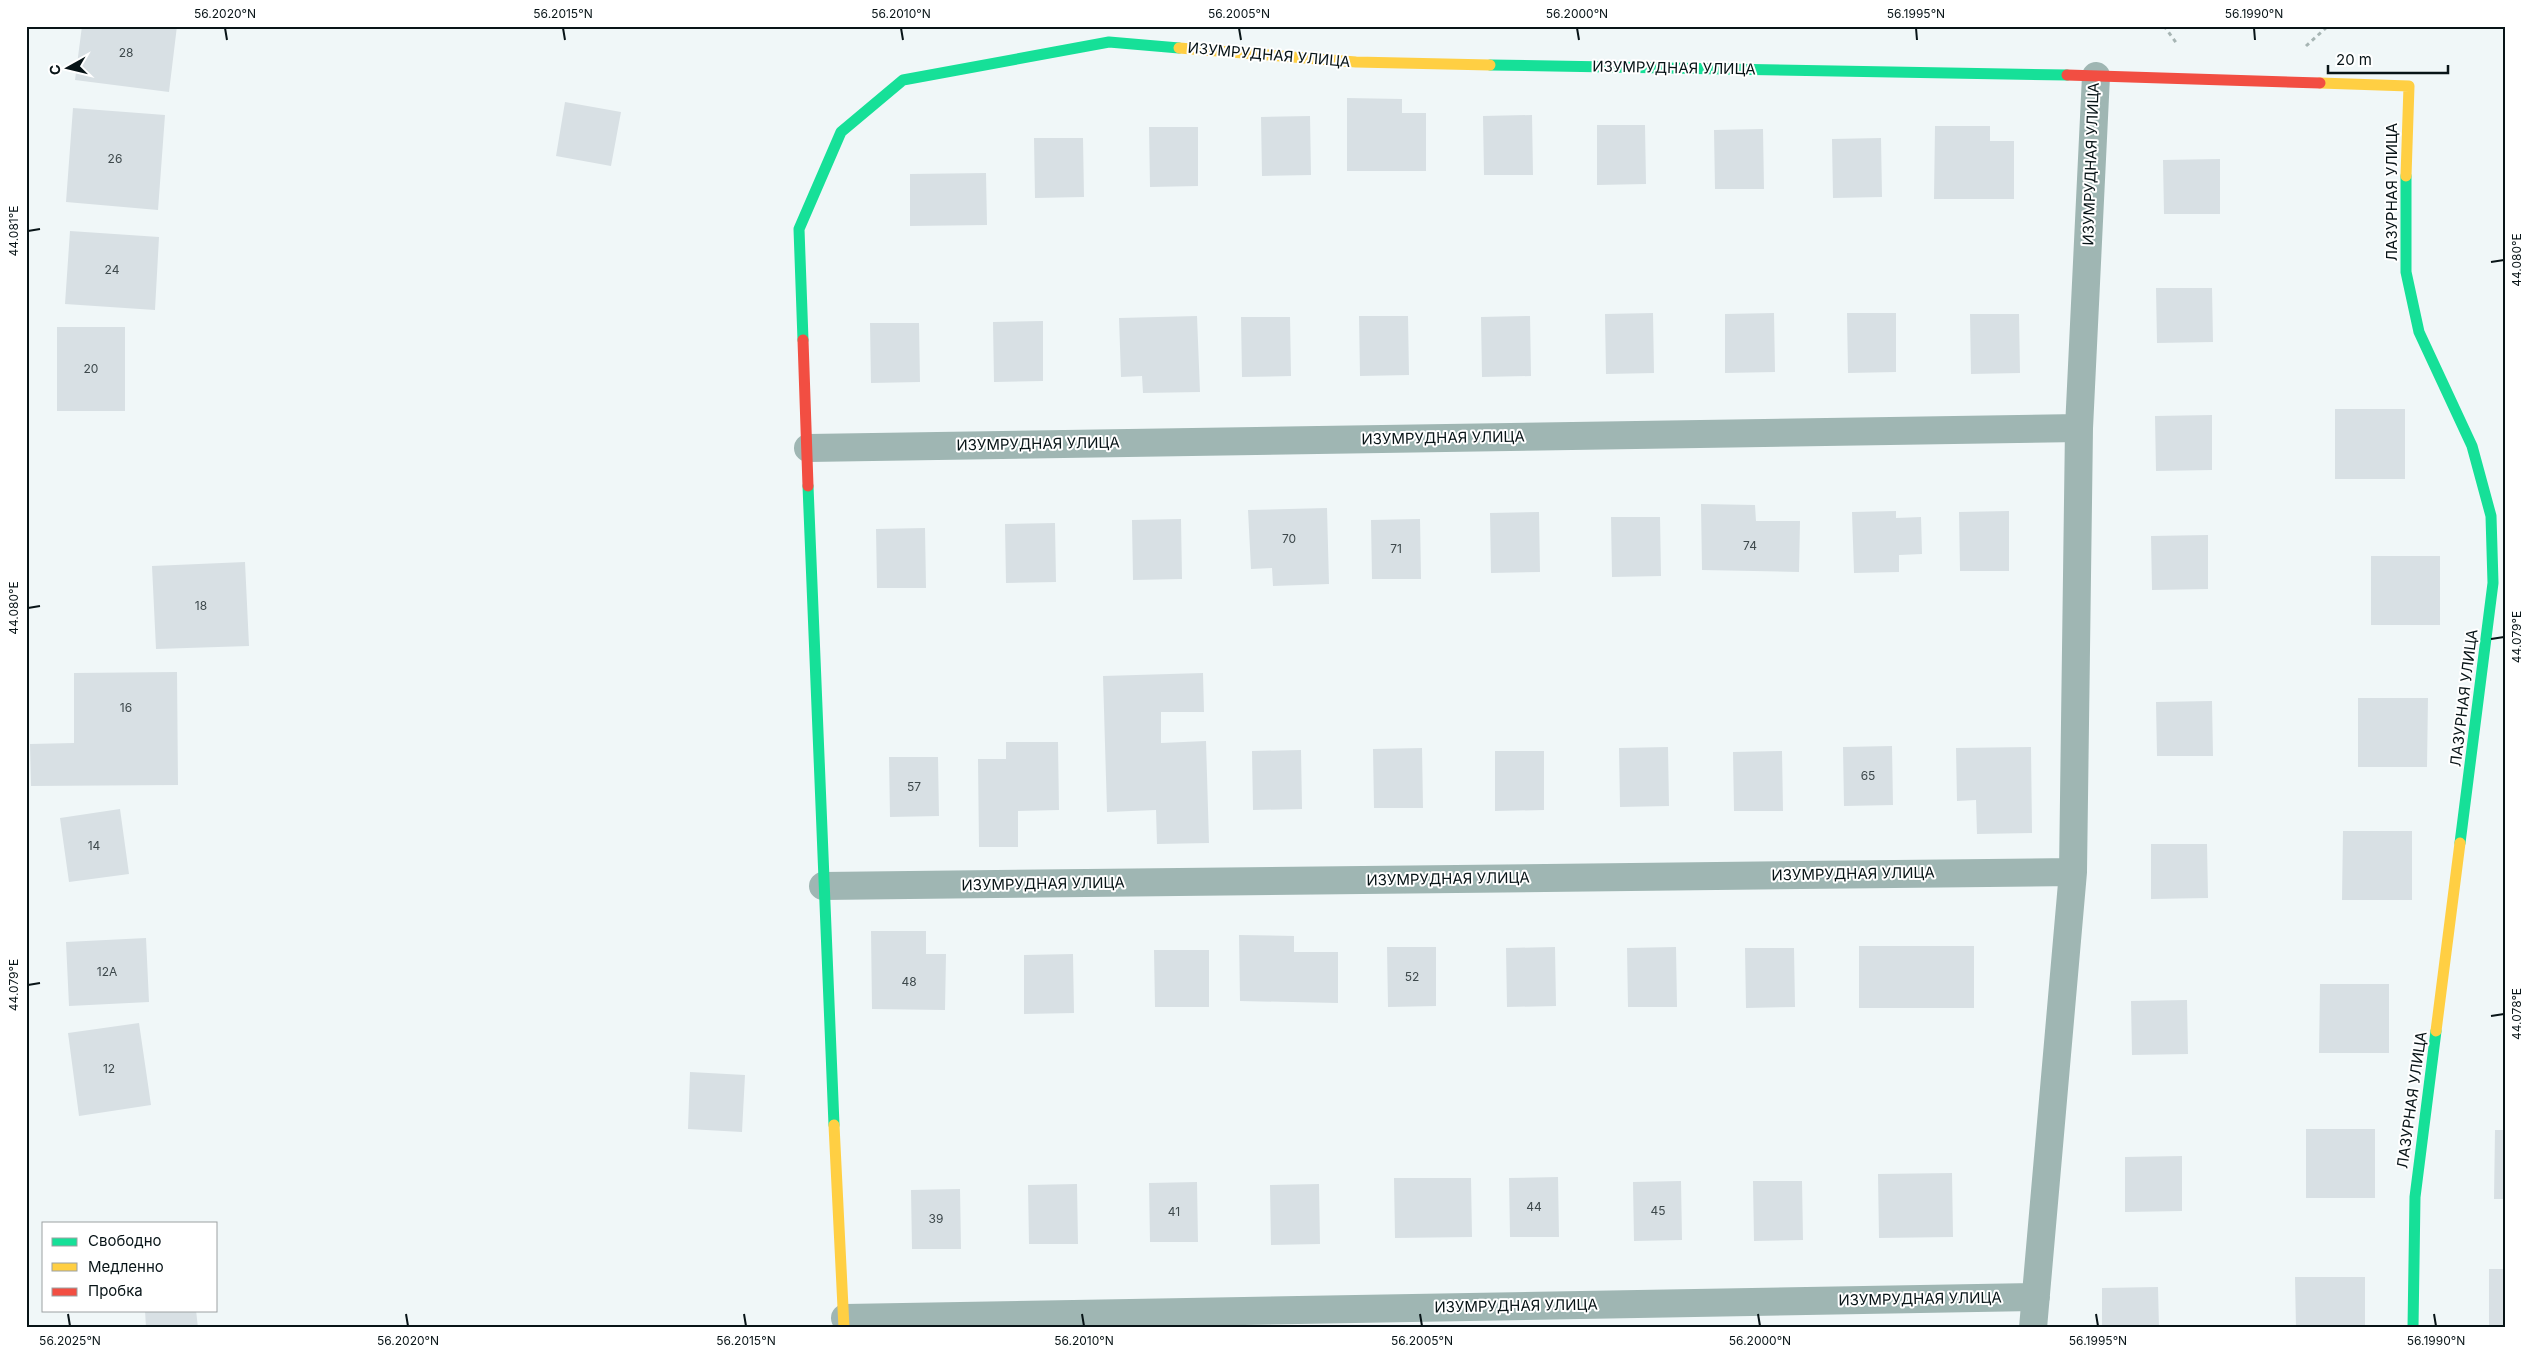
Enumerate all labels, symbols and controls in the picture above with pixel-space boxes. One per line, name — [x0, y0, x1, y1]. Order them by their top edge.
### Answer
text: 56.2020°N — [194, 6, 256, 21]
text: 56.2015°N — [533, 6, 593, 21]
text: 56.2010°N — [871, 6, 931, 21]
text: 56.2005°N — [1208, 6, 1270, 21]
text: 56.2000°N — [1546, 6, 1608, 21]
text: 56.1995°N — [1887, 6, 1945, 21]
text: 56.1990°N — [2225, 6, 2283, 21]
street label: ИЗУМРУДНАЯ УЛИЦА — [1187, 38, 1351, 71]
north arrow — [42, 42, 92, 92]
scale bar — [2328, 42, 2448, 74]
house number: 28 — [119, 45, 133, 60]
text: 20 m — [2336, 50, 2372, 69]
street label: ИЗУМРУДНАЯ УЛИЦА — [1592, 57, 1756, 78]
text: С — [45, 64, 64, 76]
street label: ИЗУМРУДНАЯ УЛИЦА — [2078, 82, 2103, 246]
street label: ЛАЗУРНАЯ УЛИЦА — [2382, 123, 2401, 261]
house number: 26 — [108, 151, 122, 166]
text: 44.081°E — [6, 206, 21, 256]
text: 44.080°E — [2509, 233, 2524, 287]
house number: 24 — [105, 262, 120, 277]
house number: 20 — [84, 361, 98, 376]
street label: ИЗУМРУДНАЯ УЛИЦА — [1361, 427, 1525, 448]
street label: ИЗУМРУДНАЯ УЛИЦА — [956, 433, 1120, 454]
house number: 70 — [1282, 531, 1296, 546]
house number: 74 — [1743, 538, 1757, 553]
house number: 71 — [1390, 541, 1402, 556]
text: 44.080°E — [6, 581, 21, 635]
house number: 18 — [195, 598, 207, 613]
text: 44.079°E — [2509, 611, 2524, 663]
street label: ЛАЗУРНАЯ УЛИЦА — [2446, 628, 2481, 768]
house number: 16 — [120, 700, 132, 715]
house number: 65 — [1861, 768, 1875, 783]
house number: 57 — [907, 779, 921, 794]
house number: 14 — [88, 838, 101, 853]
street label: ИЗУМРУДНАЯ УЛИЦА — [1771, 863, 1935, 884]
street label: ИЗУМРУДНАЯ УЛИЦА — [1366, 868, 1530, 889]
street label: ИЗУМРУДНАЯ УЛИЦА — [961, 873, 1125, 894]
text: 44.079°E — [6, 959, 21, 1011]
house number: 12А — [97, 964, 117, 979]
house number: 52 — [1405, 969, 1419, 984]
house number: 48 — [901, 974, 917, 989]
text: 44.078°E — [2509, 988, 2524, 1040]
street label: ЛАЗУРНАЯ УЛИЦА — [2392, 1030, 2431, 1170]
house number: 12 — [103, 1061, 115, 1076]
house number: 44 — [1526, 1199, 1542, 1214]
house number: 45 — [1650, 1203, 1666, 1218]
house number: 41 — [1168, 1204, 1180, 1219]
house number: 39 — [929, 1211, 943, 1226]
legend — [42, 1222, 218, 1312]
text: Свободно — [88, 1231, 162, 1250]
text: Медленно — [88, 1257, 164, 1276]
text: Пробка — [88, 1281, 143, 1300]
street label: ИЗУМРУДНАЯ УЛИЦА — [1838, 1288, 2002, 1309]
street label: ИЗУМРУДНАЯ УЛИЦА — [1434, 1295, 1598, 1316]
text: 56.2025°N — [39, 1333, 101, 1348]
text: 56.2020°N — [377, 1333, 439, 1348]
text: 56.2015°N — [716, 1333, 776, 1348]
text: 56.2010°N — [1054, 1333, 1114, 1348]
text: 56.2005°N — [1391, 1333, 1453, 1348]
text: 56.2000°N — [1729, 1333, 1791, 1348]
text: 56.1995°N — [2069, 1333, 2127, 1348]
text: 56.1990°N — [2407, 1333, 2465, 1348]

